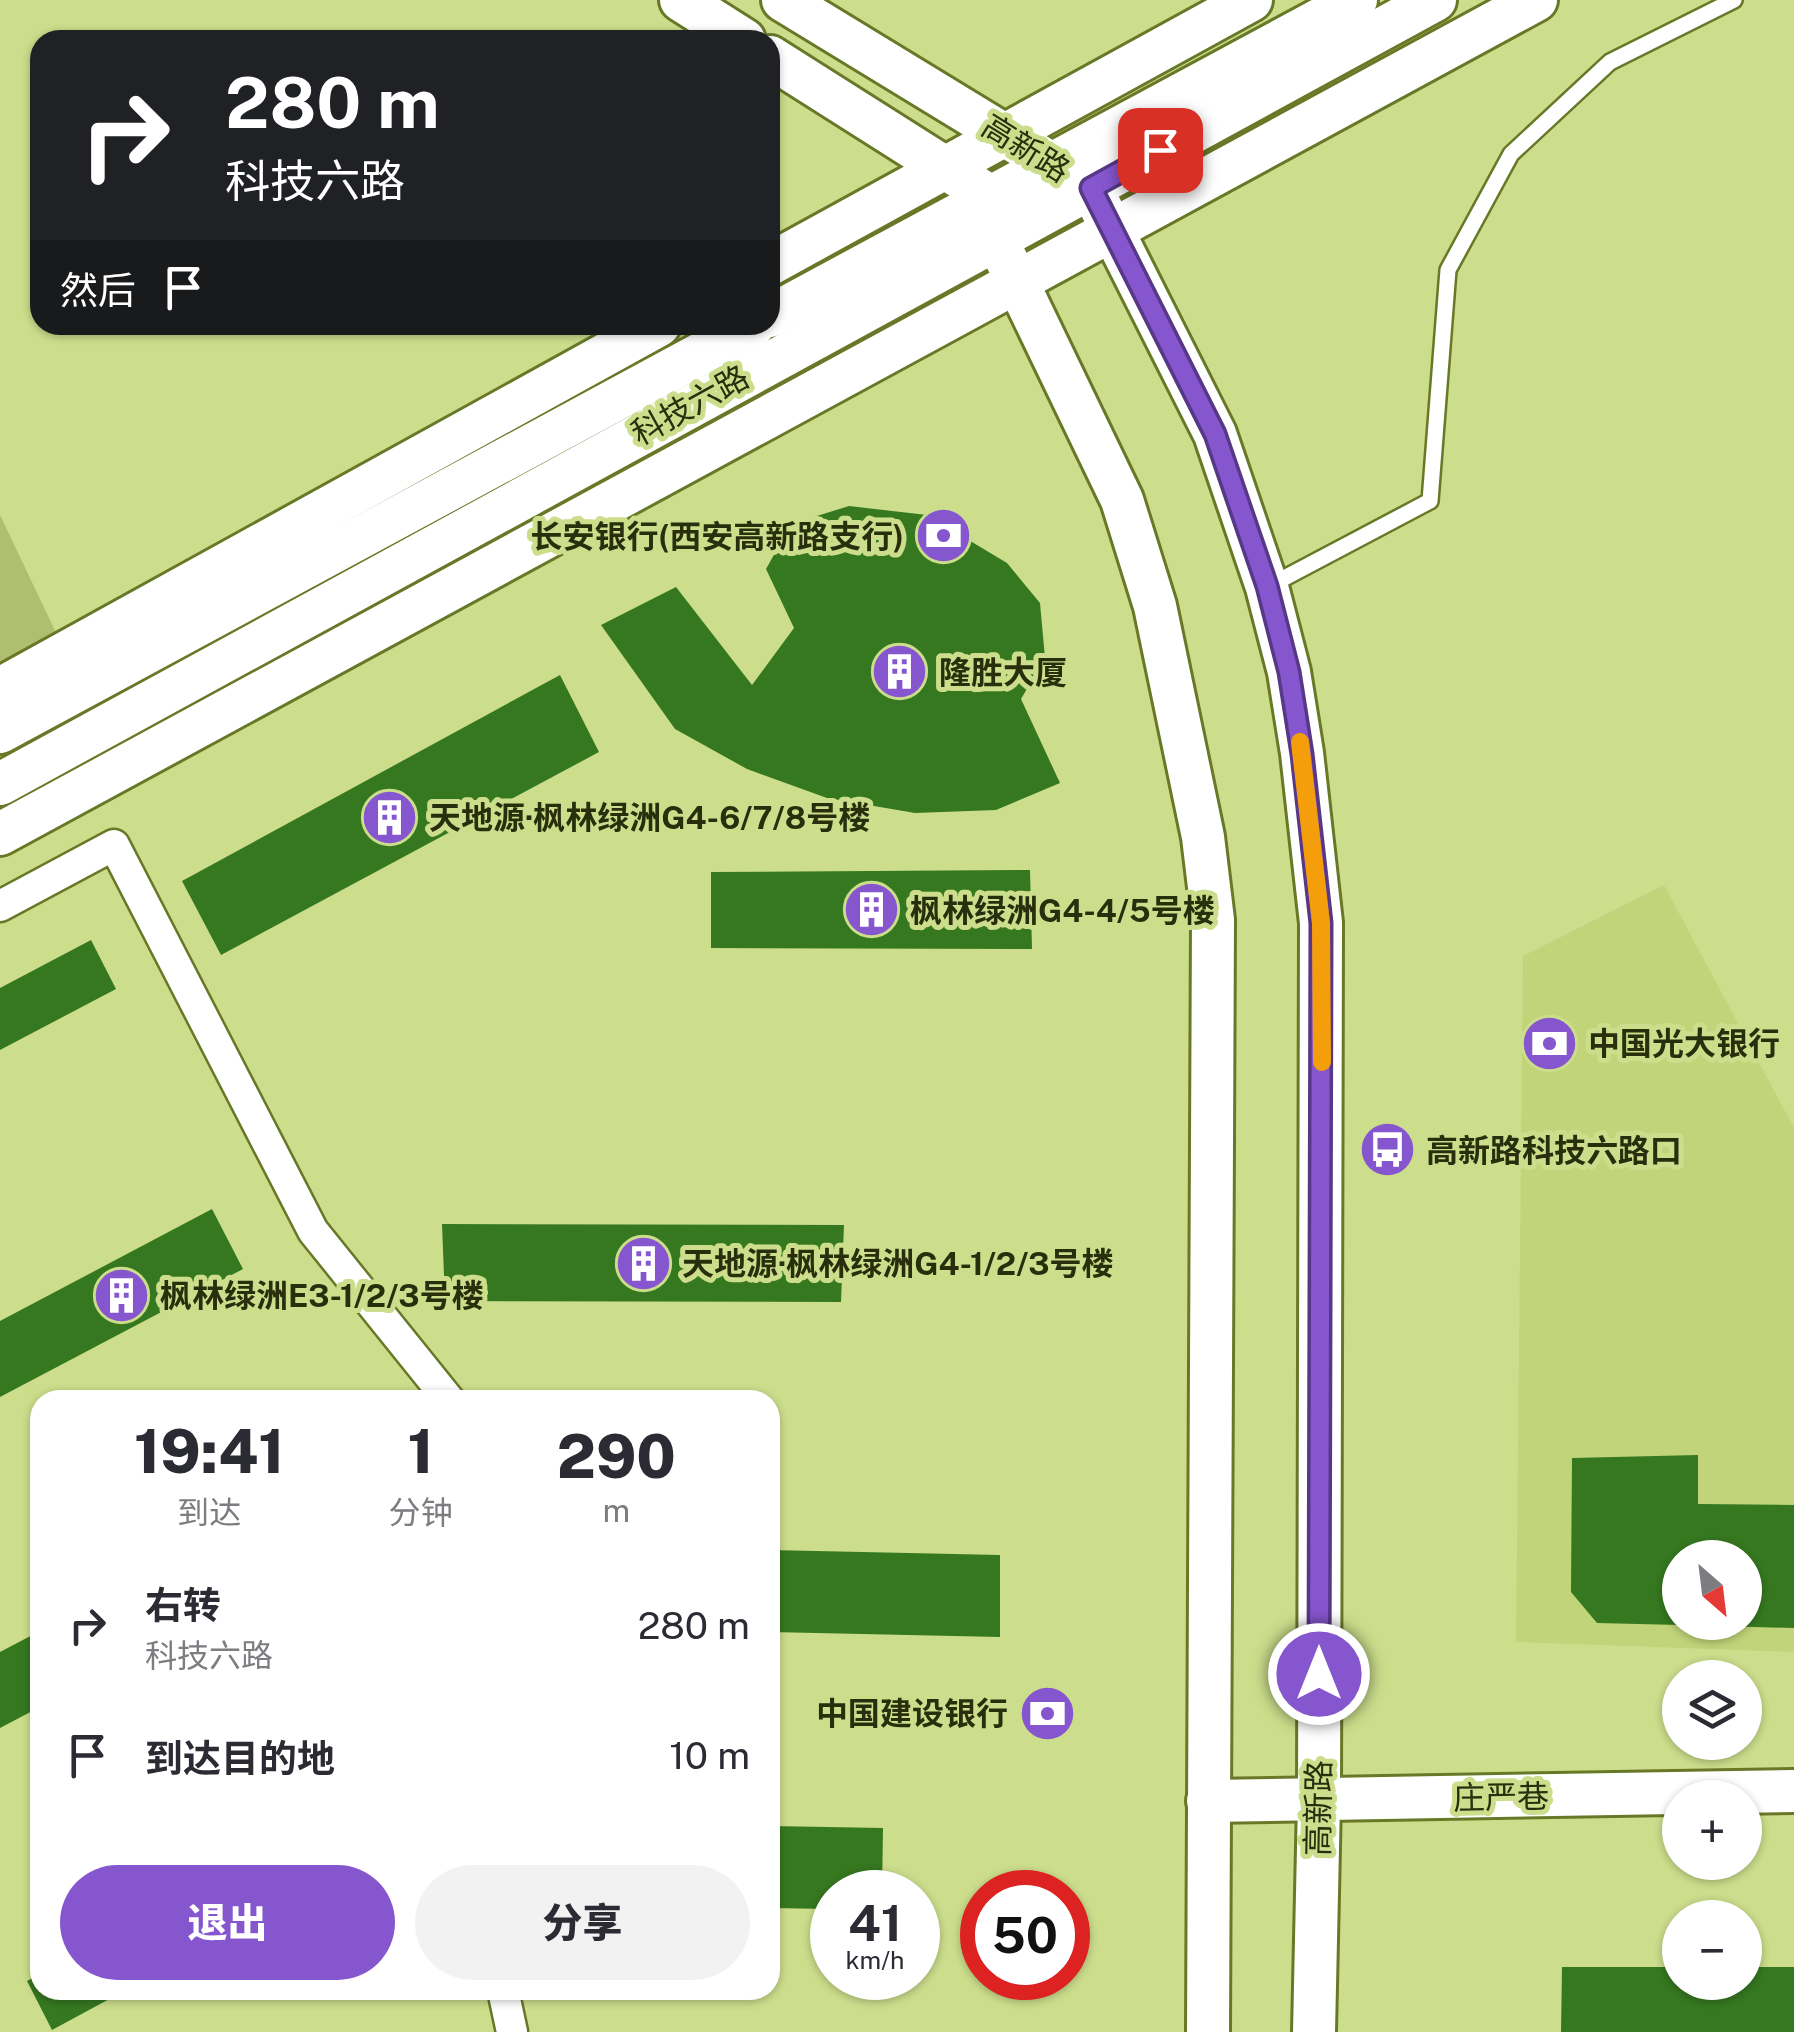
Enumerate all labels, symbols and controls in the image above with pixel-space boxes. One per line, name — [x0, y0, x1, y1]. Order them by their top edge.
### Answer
text: 280 m — [225, 61, 440, 144]
icon: right — [60, 70, 190, 200]
street label: 高新路 — [975, 107, 1077, 189]
pin — [1118, 108, 1203, 193]
icon: arrive — [1133, 123, 1188, 178]
text: 科技六路 — [225, 154, 405, 207]
icon: arrive — [156, 260, 211, 315]
text: 然后 — [60, 268, 136, 313]
street label: 科技六路 — [625, 358, 755, 452]
bank icon: 长安银行(西安高新路支行) — [913, 506, 973, 566]
place label: 长安银行(西安高新路支行) — [531, 518, 904, 555]
building icon: 隆胜大厦 — [870, 642, 930, 702]
place label: 隆胜大厦 — [939, 654, 1067, 691]
building icon: 天地源·枫林绿洲G4-6/7/8号楼 — [360, 787, 420, 847]
place label: 天地源·枫林绿洲G4-6/7/8号楼 — [429, 799, 870, 836]
building icon: 枫林绿洲G4-4/5号楼 — [841, 880, 901, 940]
place label: 枫林绿洲G4-4/5号楼 — [910, 892, 1215, 929]
bank icon: 中国光大银行 — [1519, 1013, 1579, 1073]
place label: 中国光大银行 — [1588, 1025, 1780, 1062]
bus stop icon: 高新路科技六路口 — [1357, 1120, 1417, 1180]
place label: 高新路科技六路口 — [1426, 1132, 1682, 1169]
building icon: 天地源·枫林绿洲G4-1/2/3号楼 — [613, 1233, 673, 1293]
place label: 天地源·枫林绿洲G4-1/2/3号楼 — [682, 1245, 1114, 1282]
building icon: 枫林绿洲E3-1/2/3号楼 — [91, 1265, 151, 1325]
place label: 枫林绿洲E3-1/2/3号楼 — [160, 1277, 484, 1314]
text: 19:41 — [134, 1416, 285, 1487]
text: 1 — [408, 1416, 434, 1487]
text: 290 — [557, 1421, 676, 1492]
text: m — [602, 1492, 630, 1529]
text: 到达 — [177, 1494, 241, 1531]
text: 分钟 — [389, 1494, 453, 1531]
north arrow — [1662, 1540, 1762, 1640]
map controls — [1662, 1540, 1762, 2000]
text: 右转 — [145, 1583, 221, 1628]
icon: right — [60, 1598, 115, 1653]
text: 280 m — [638, 1603, 750, 1648]
position arrow — [1267, 1622, 1371, 1726]
text: 科技六路 — [145, 1637, 273, 1674]
button: layers — [1662, 1660, 1762, 1760]
bank icon: 中国建设银行 — [1017, 1683, 1077, 1743]
place label: 中国建设银行 — [816, 1695, 1008, 1732]
icon: arrive — [60, 1728, 115, 1783]
text: 10 m — [669, 1733, 750, 1778]
text: 到达目的地 — [145, 1736, 335, 1781]
street label: 高新路 — [1299, 1760, 1337, 1856]
street label: 庄严巷 — [1453, 1778, 1549, 1816]
button: + — [1662, 1780, 1762, 1880]
button: 退出 — [60, 1865, 395, 1980]
button: 分享 — [415, 1865, 750, 1980]
speed limit sign: 50 — [960, 1870, 1090, 2000]
text: 41 — [848, 1893, 902, 1952]
button: − — [1662, 1900, 1762, 2000]
text: km/h — [846, 1945, 904, 1975]

